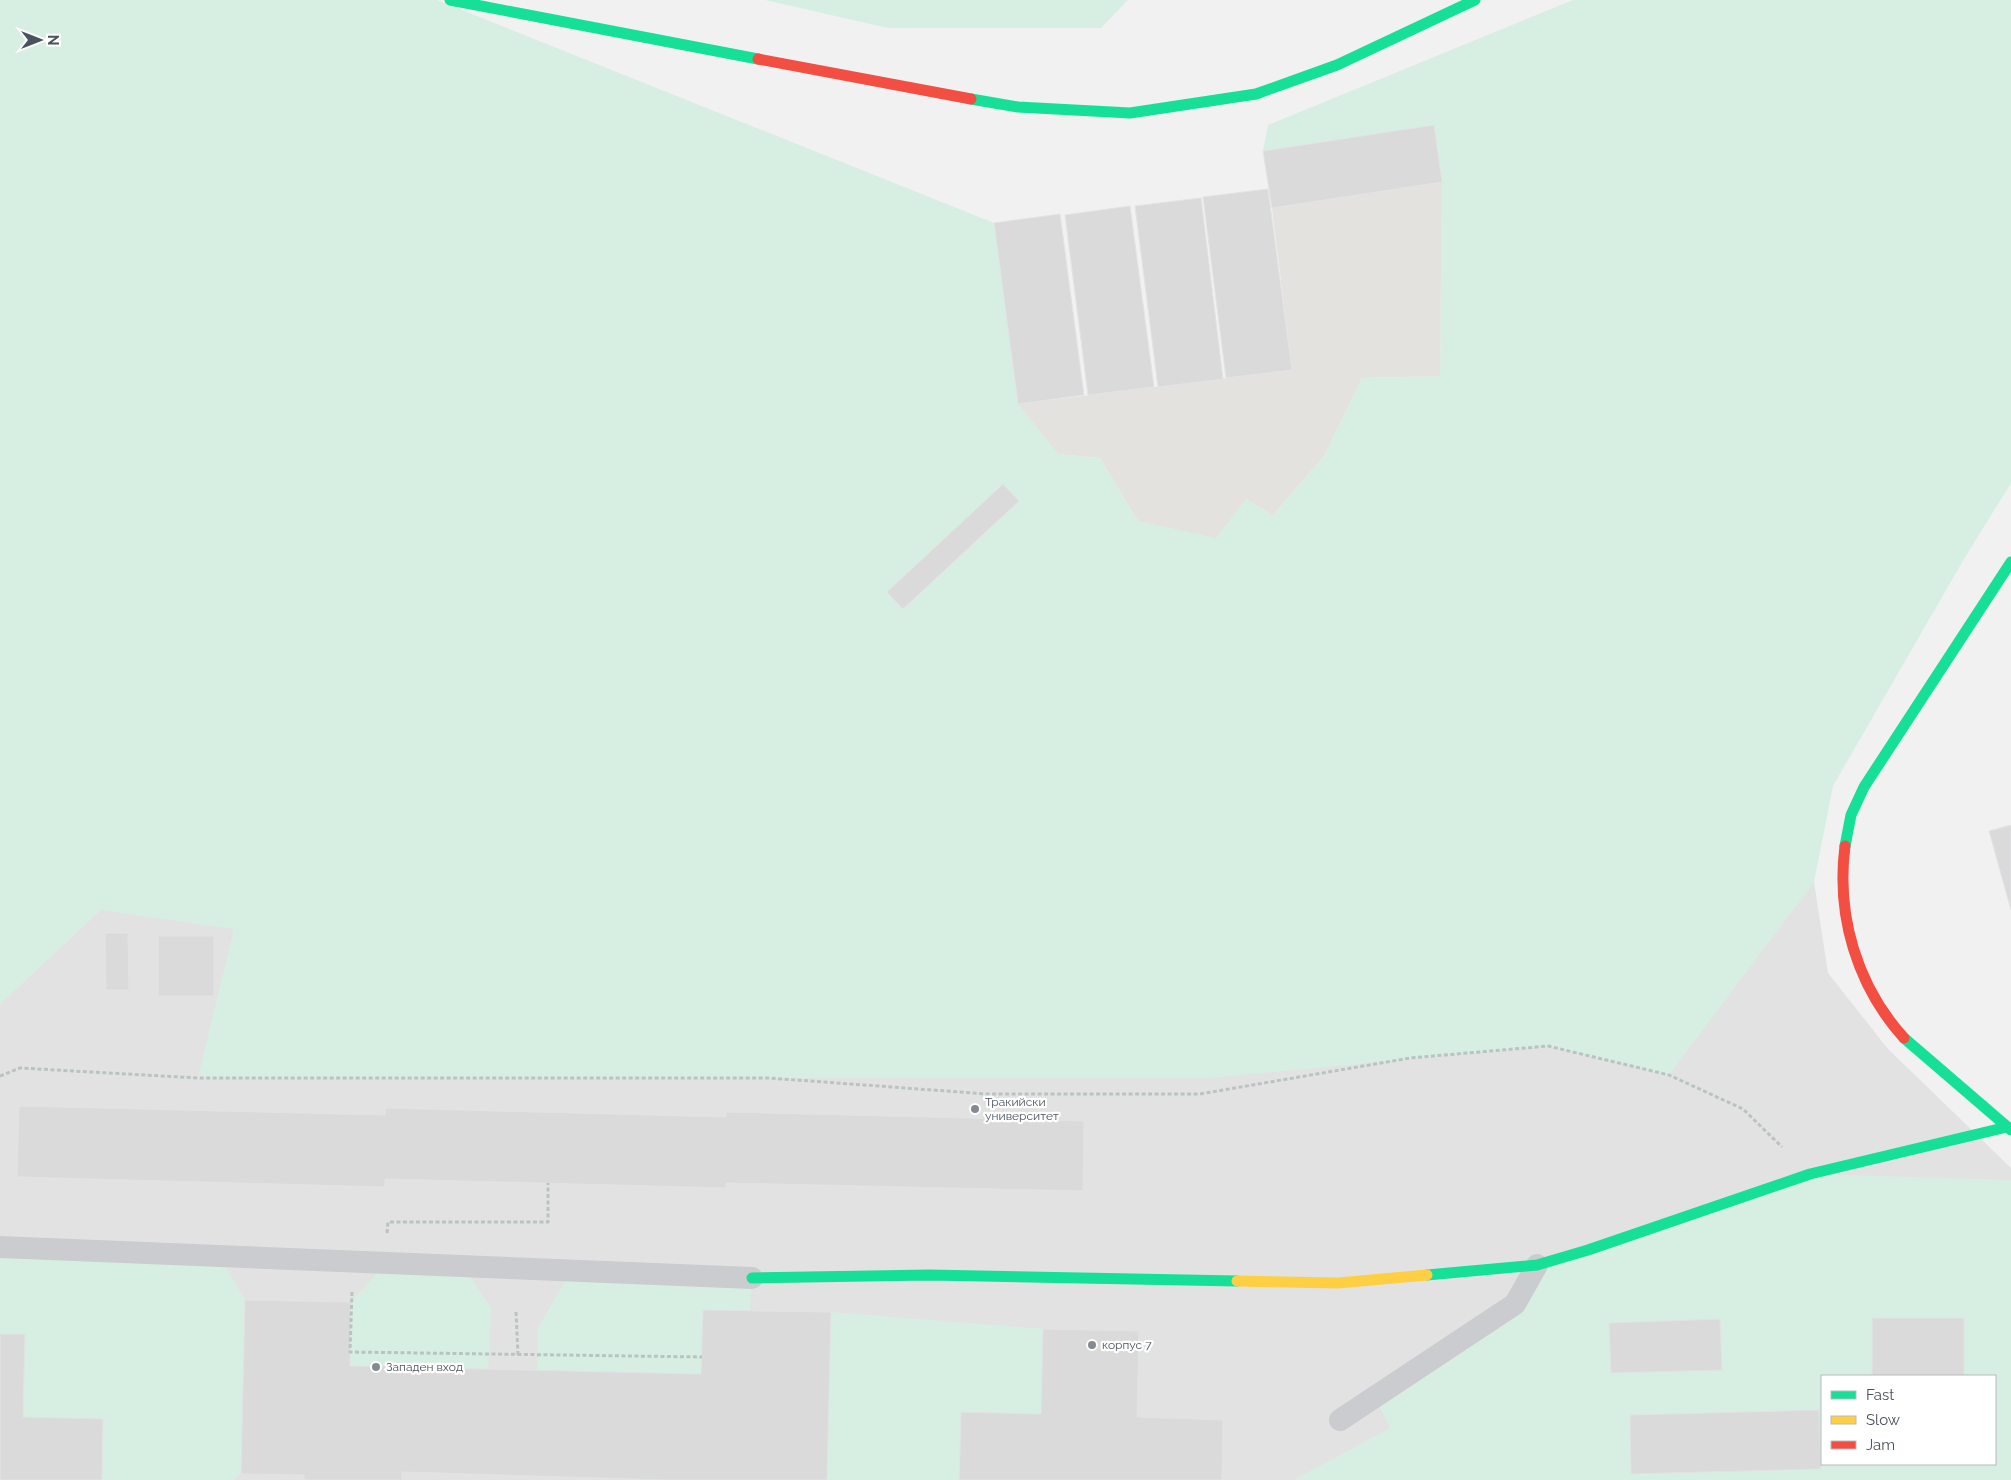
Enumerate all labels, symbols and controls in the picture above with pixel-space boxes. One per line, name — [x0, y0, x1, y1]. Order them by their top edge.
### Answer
north arrow — [15, 15, 65, 65]
text: N — [45, 35, 61, 45]
place label: Тракийски университет — [985, 1095, 1059, 1123]
marker: Тракийски университет — [969, 1103, 981, 1115]
place label: корпус 7 — [1102, 1338, 1152, 1352]
marker: корпус 7 — [1086, 1339, 1098, 1351]
place label: Западен вход — [386, 1360, 463, 1374]
marker: Западен вход — [370, 1361, 382, 1373]
legend — [1821, 1375, 1996, 1465]
text: Fast — [1866, 1386, 1894, 1404]
text: Slow — [1866, 1411, 1900, 1429]
text: Jam — [1866, 1436, 1895, 1454]

